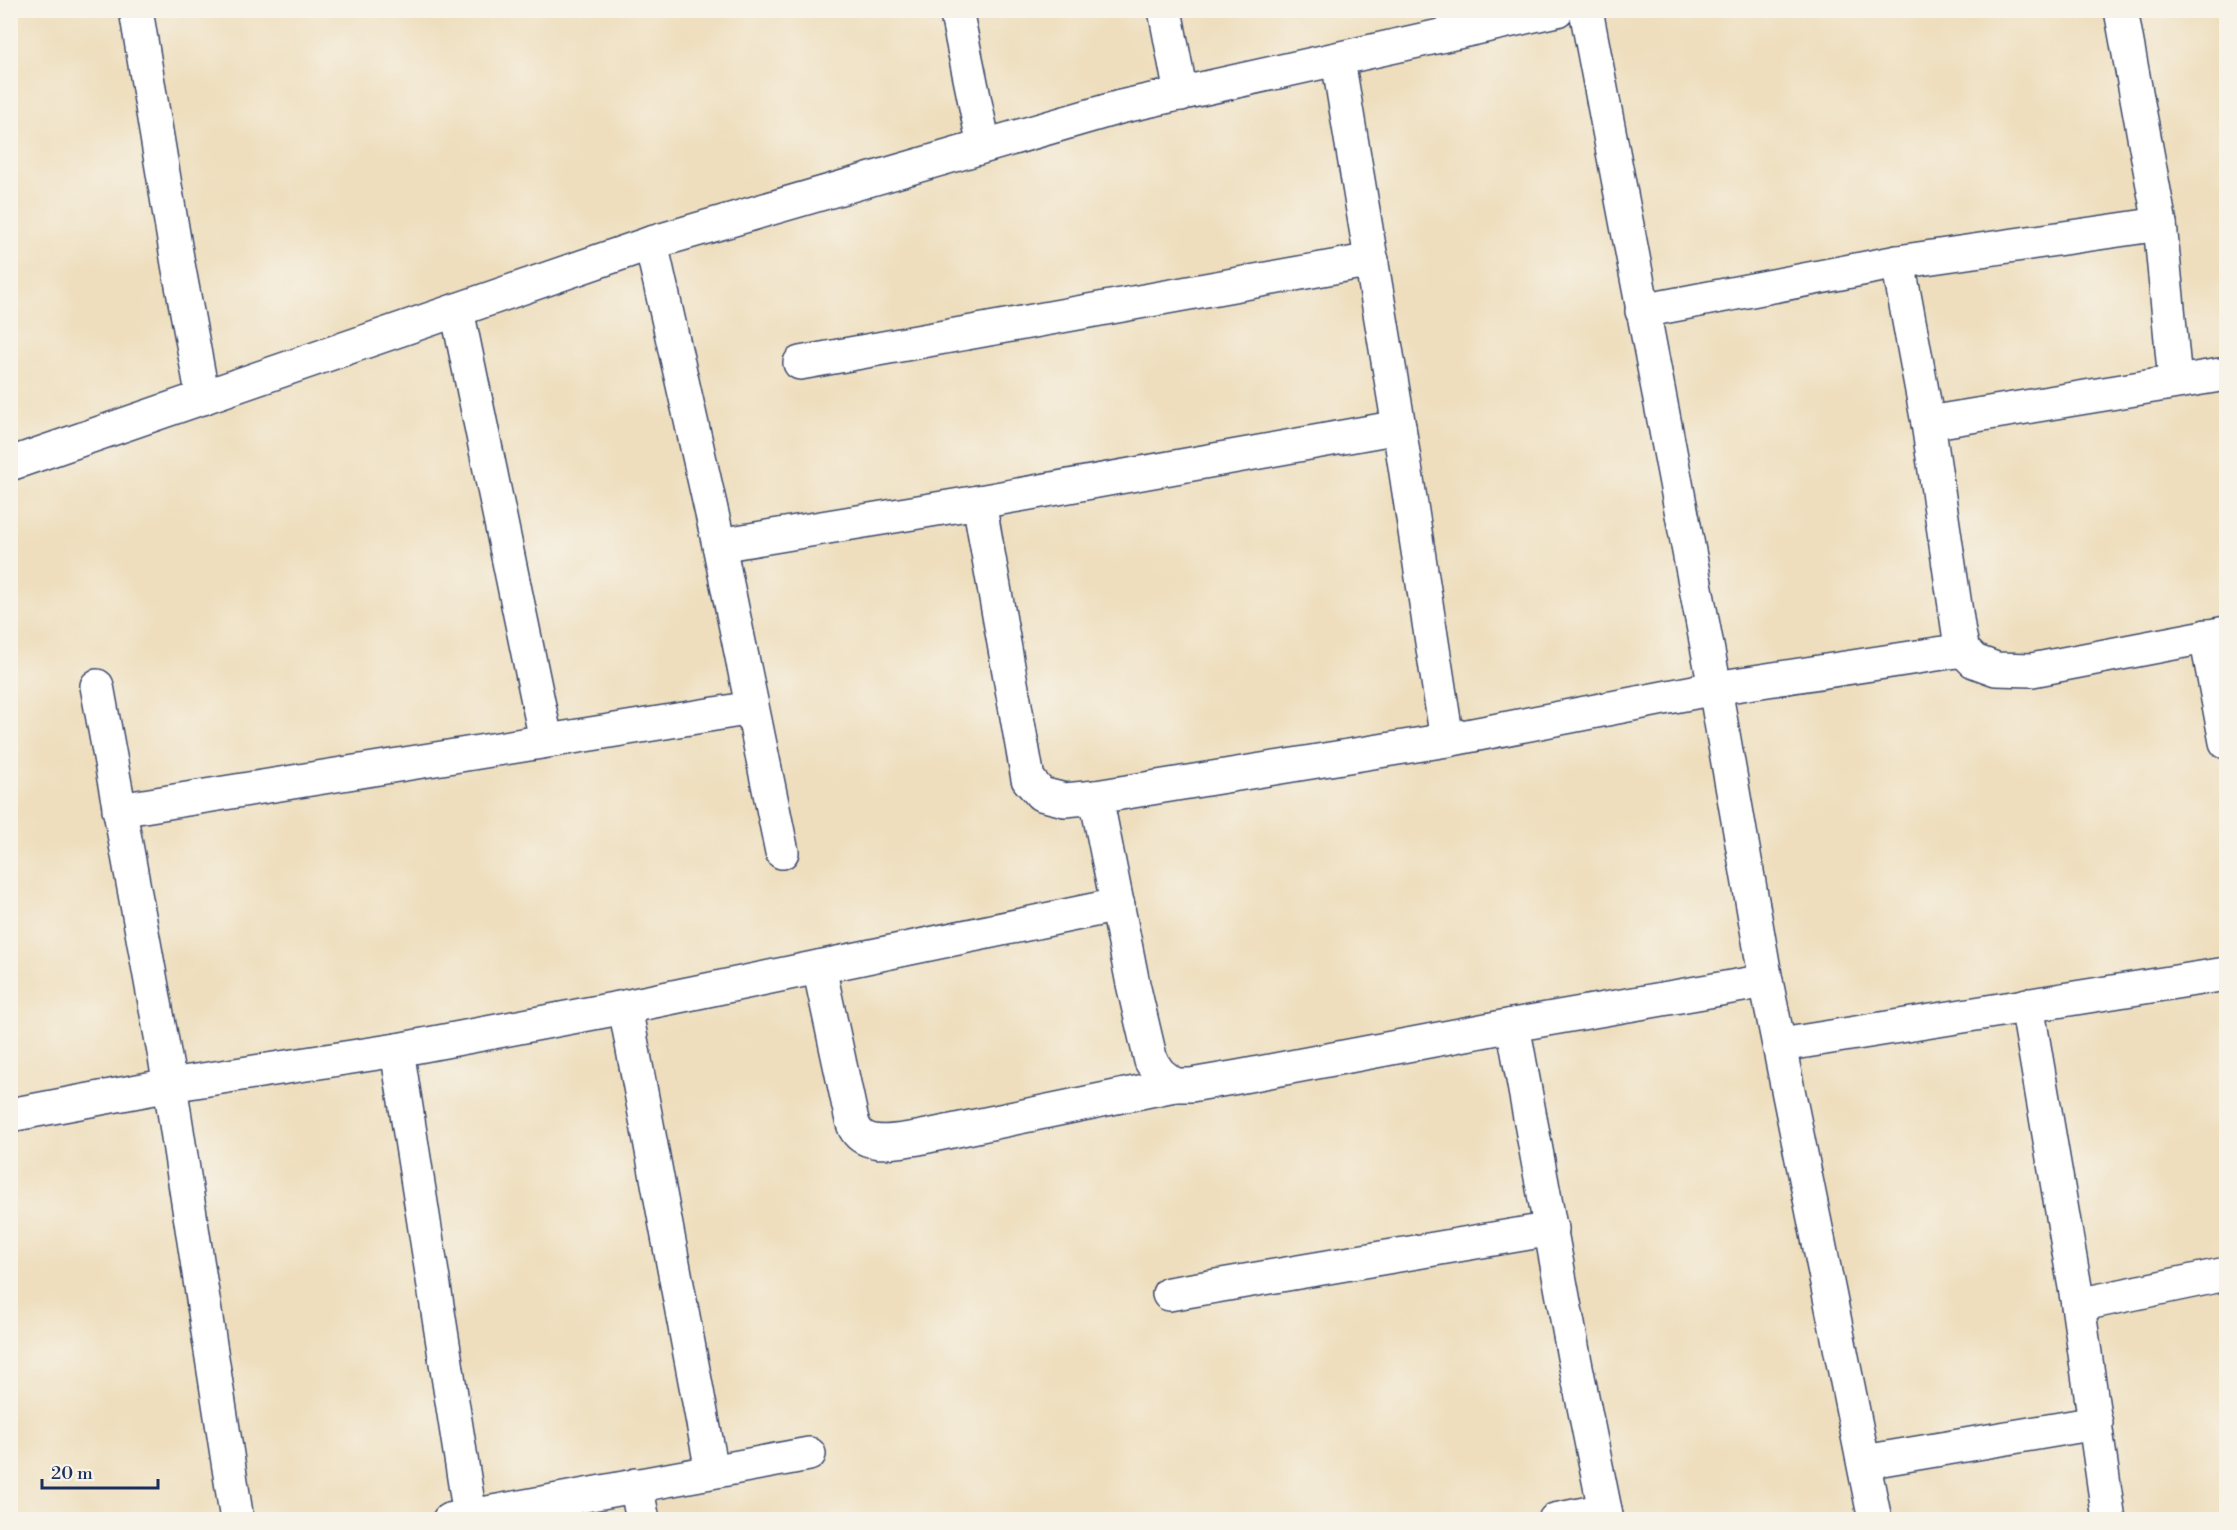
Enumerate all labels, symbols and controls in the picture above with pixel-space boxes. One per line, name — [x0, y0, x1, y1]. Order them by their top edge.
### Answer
scale bar — [42, 1452, 158, 1490]
text: 20 m — [51, 1462, 93, 1485]

